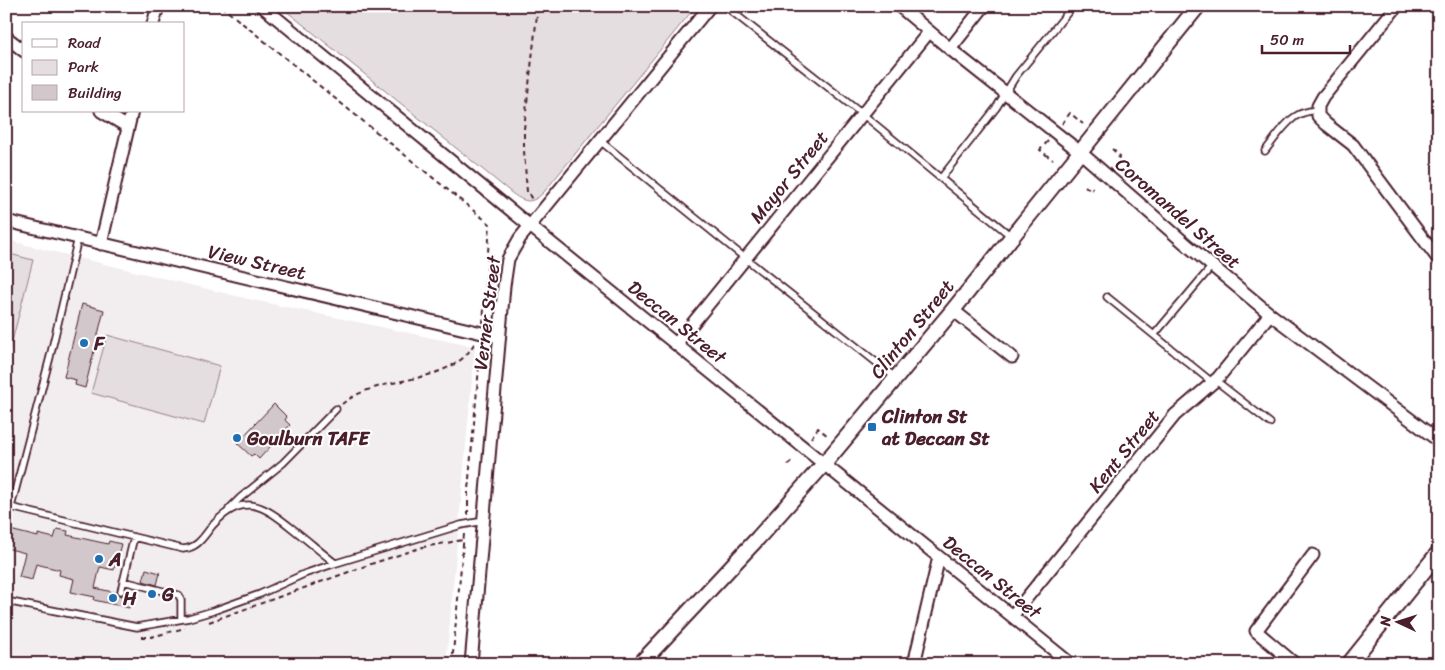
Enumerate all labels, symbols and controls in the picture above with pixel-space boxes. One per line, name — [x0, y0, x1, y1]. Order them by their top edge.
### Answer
legend — [22, 22, 185, 112]
scale bar — [1262, 22, 1350, 54]
text: 50 m — [1270, 27, 1305, 53]
text: Road — [68, 30, 101, 56]
text: Park — [68, 54, 99, 80]
text: Building — [68, 80, 122, 106]
street label: Mayor Street — [741, 123, 837, 231]
street label: Coromandel Street — [1107, 149, 1249, 277]
street label: View Street — [205, 235, 309, 289]
street label: Verner Street — [464, 253, 511, 372]
street label: Deccan Street — [620, 272, 735, 373]
street label: Clinton Street — [861, 272, 963, 386]
place label: F — [93, 327, 106, 360]
marker: F — [78, 337, 90, 349]
place label: Clinton St at Deccan St — [881, 400, 991, 455]
street label: Kent Street — [1080, 402, 1168, 500]
marker: Clinton St at Deccan St — [866, 421, 878, 433]
place label: Goulburn TAFE — [246, 422, 370, 455]
marker: Goulburn TAFE — [231, 432, 243, 444]
street label: Deccan Street — [935, 527, 1050, 628]
place label: A — [108, 543, 121, 576]
marker: A — [93, 553, 105, 565]
place label: G — [161, 578, 175, 611]
place label: H — [122, 582, 137, 615]
marker: G — [146, 588, 158, 600]
marker: H — [107, 592, 119, 604]
north arrow — [1372, 598, 1422, 648]
text: N — [1373, 615, 1398, 628]

